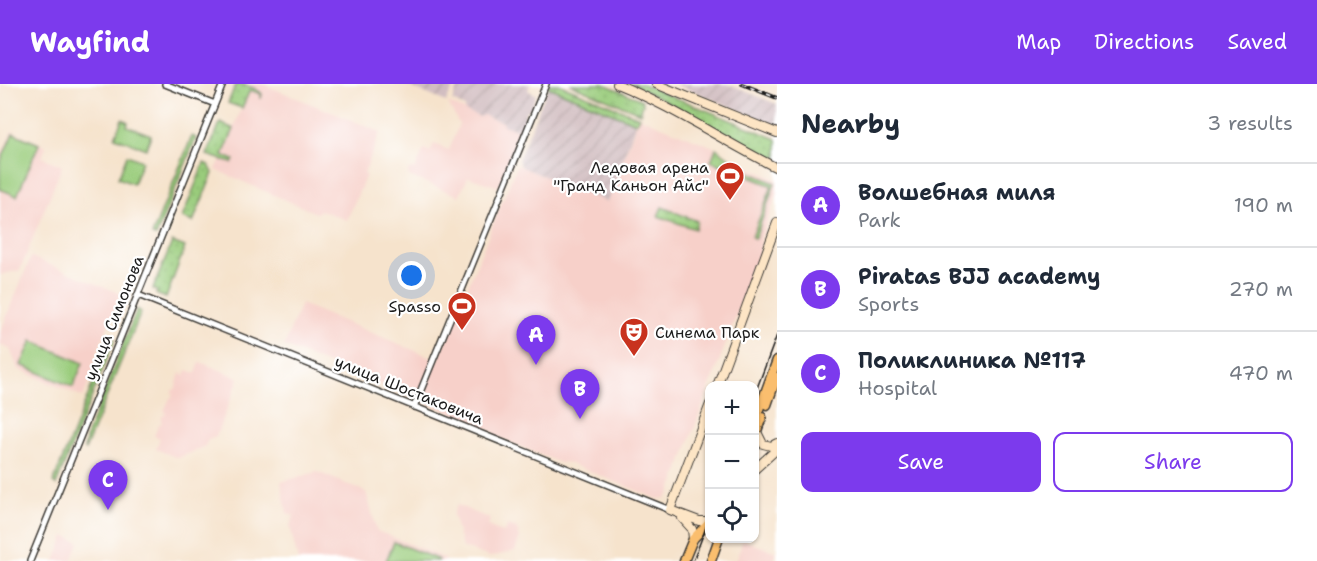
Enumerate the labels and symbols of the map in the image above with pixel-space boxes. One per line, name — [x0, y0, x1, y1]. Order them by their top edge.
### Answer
place label: Ледовая арена "Гранд Каньон Айс" — [553, 157, 709, 196]
sports icon: Ледовая арена "Гранд Каньон Айс" — [714, 160, 746, 202]
street label: улица Симонова — [79, 252, 149, 384]
your location — [397, 261, 426, 290]
sports icon: Spasso — [446, 290, 478, 332]
place label: Spasso — [389, 296, 441, 317]
pin: A — [516, 316, 556, 365]
theatre icon: Синема Парк — [618, 316, 650, 358]
place label: Синема Парк — [655, 322, 760, 343]
street label: улица Шостаковича — [332, 351, 486, 429]
pin: B — [560, 370, 600, 419]
pin: C — [88, 460, 128, 510]

